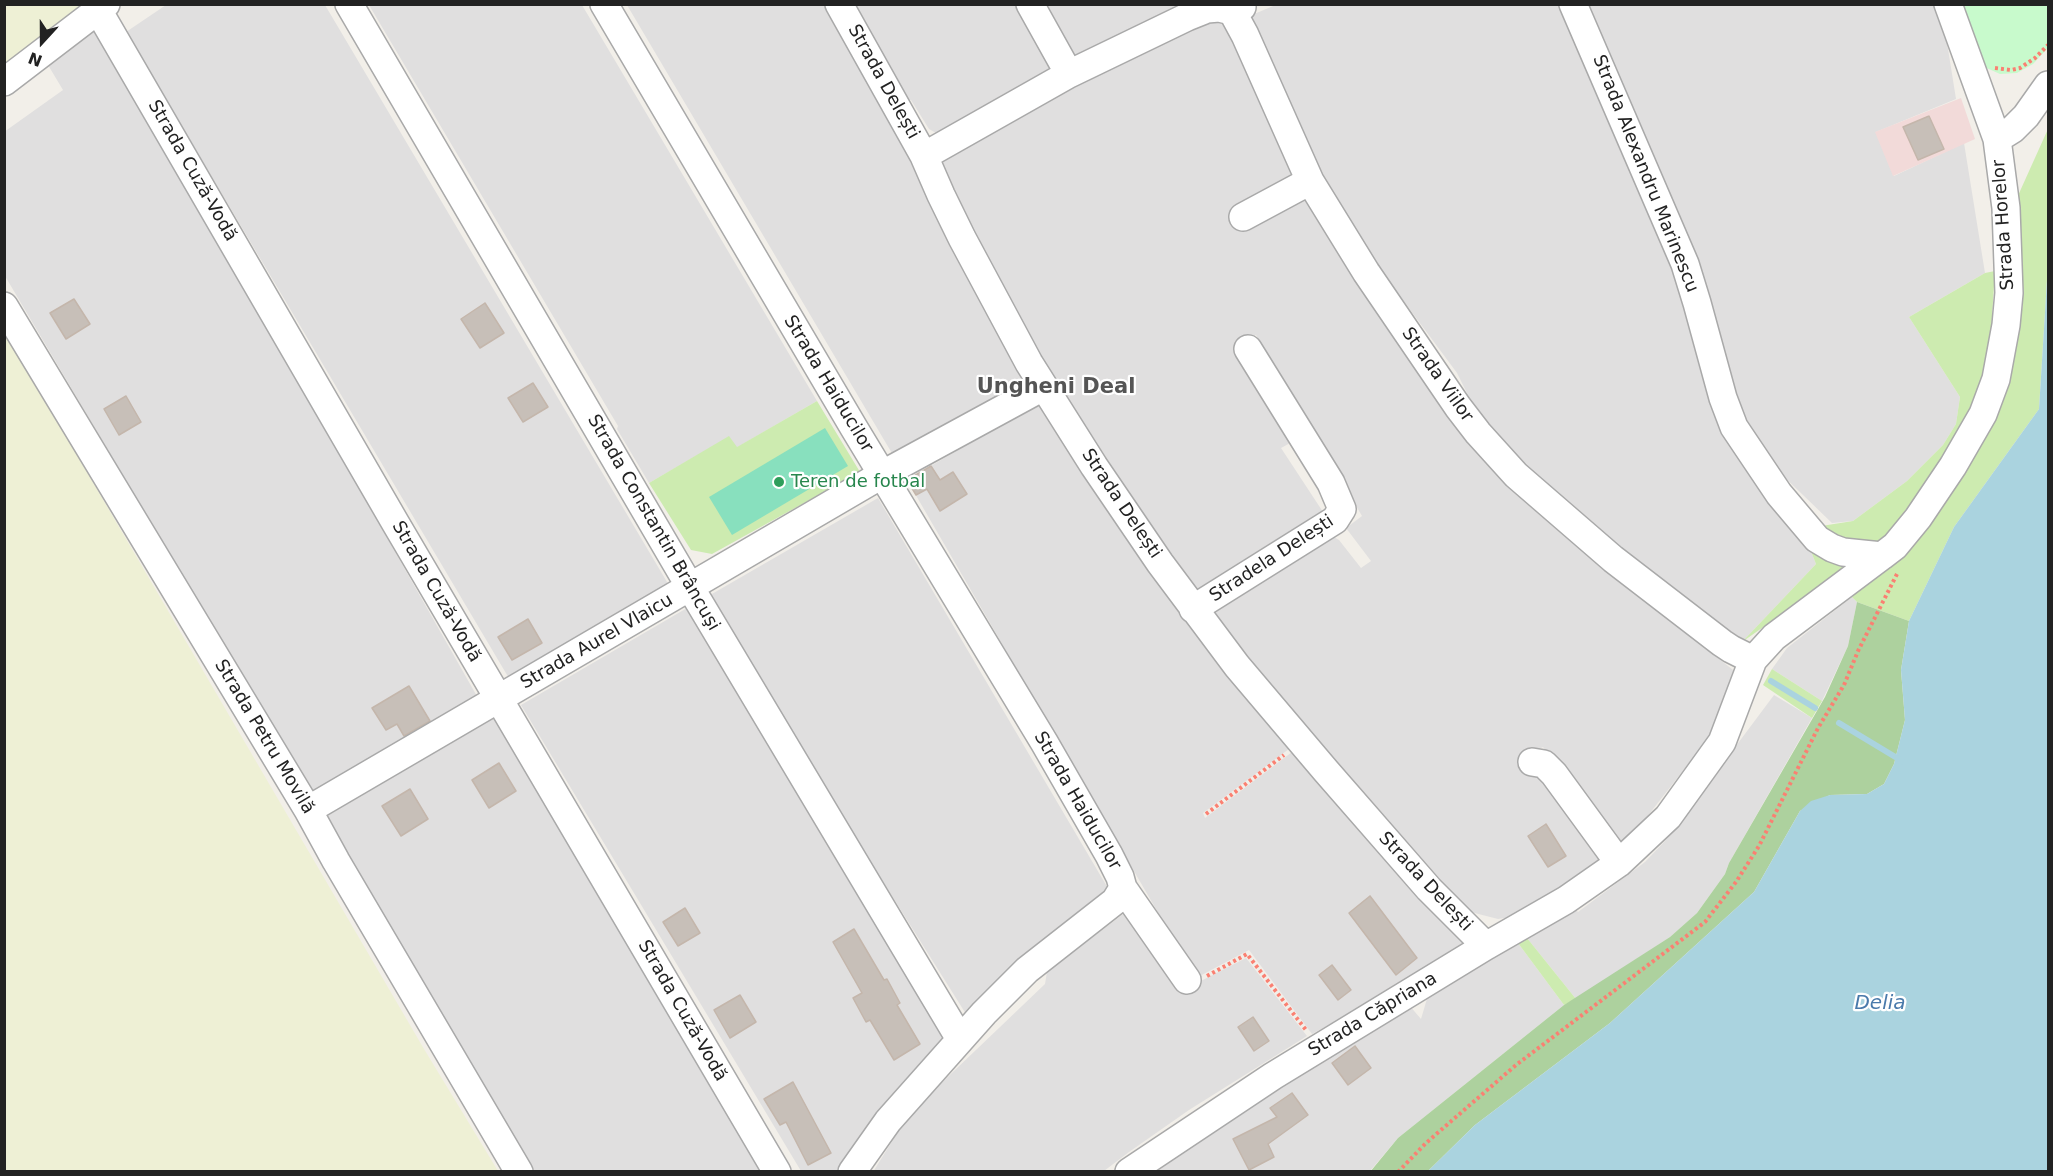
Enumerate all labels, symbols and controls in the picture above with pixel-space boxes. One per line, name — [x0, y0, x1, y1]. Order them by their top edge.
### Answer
north arrow — [12, 12, 72, 72]
street label: Strada Delești — [843, 21, 923, 143]
text: N — [26, 48, 45, 71]
street label: Strada Alexandru Marinescu — [1587, 52, 1703, 296]
street label: Strada Cuză-Vodă — [143, 97, 241, 245]
street label: Strada Horelor — [1989, 159, 2019, 291]
street label: Strada Haiducilor — [779, 312, 877, 456]
street label: Strada Viilor — [1396, 324, 1478, 426]
district label: Ungheni Deal — [977, 375, 1135, 401]
street label: Strada Constantin Brâncuşi — [582, 411, 724, 635]
street label: Strada Delești — [1076, 445, 1166, 563]
place label: Teren de fotbal — [791, 471, 925, 493]
marker: Teren de fotbal — [772, 475, 786, 489]
street label: Stradela Delești — [1206, 511, 1338, 607]
street label: Strada Cuză-Vodă — [387, 518, 485, 666]
street label: Strada Aurel Vlaicu — [517, 590, 677, 694]
street label: Strada Petru Movilă — [209, 656, 319, 818]
street label: Strada Haiducilor — [1029, 728, 1125, 874]
street label: Strada Delești — [1374, 828, 1476, 936]
street label: Strada Cuză-Vodă — [633, 937, 731, 1085]
street label: Strada Căpriana — [1305, 968, 1441, 1062]
water label: Delia — [1854, 992, 1906, 1016]

